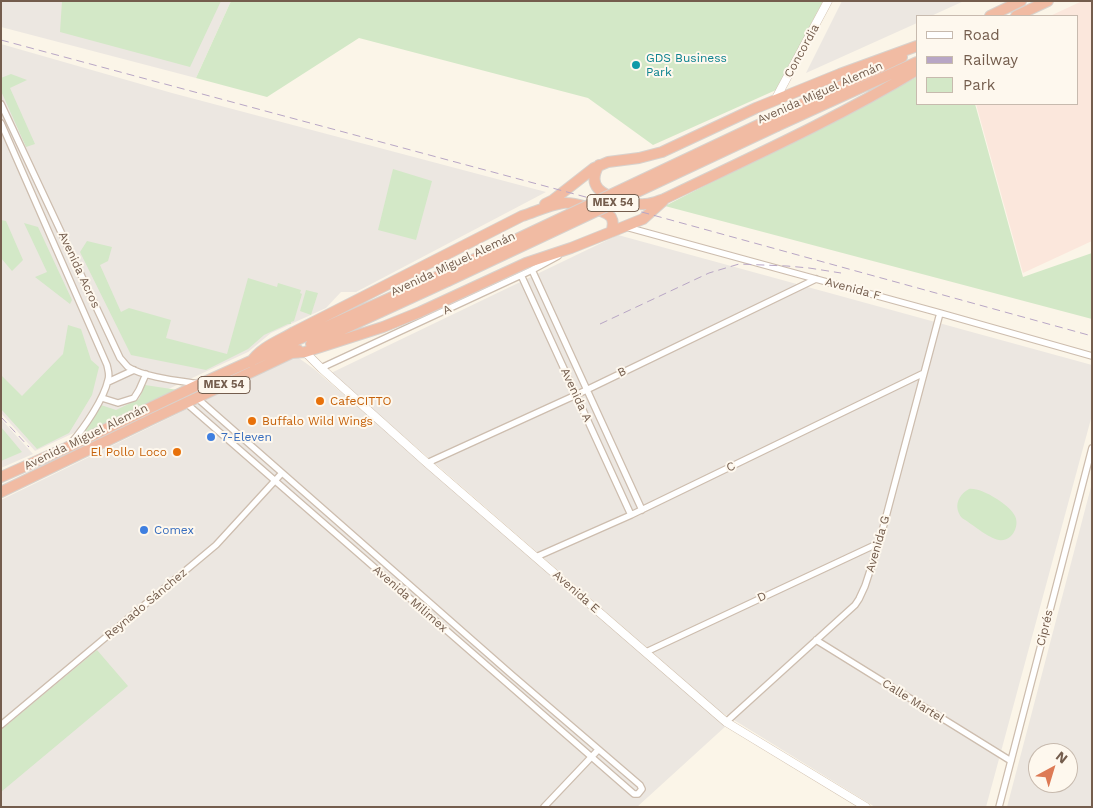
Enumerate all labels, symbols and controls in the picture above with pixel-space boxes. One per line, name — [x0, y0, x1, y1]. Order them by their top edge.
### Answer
legend — [916, 15, 1078, 105]
street label: Concordia — [781, 22, 823, 80]
text: Road — [963, 26, 1000, 44]
place label: GDS Business Park — [646, 51, 727, 79]
text: Railway — [963, 51, 1018, 69]
marker: GDS Business Park — [630, 59, 642, 71]
street label: Avenida Miguel Alemán — [755, 59, 885, 127]
text: Park — [963, 76, 995, 94]
road number: MEX 54 — [587, 194, 639, 212]
street label: Avenida Miguel Alemán — [388, 229, 518, 299]
street label: Avenida Acros — [55, 230, 103, 310]
street label: Avenida F — [824, 275, 882, 303]
street label: A — [440, 302, 454, 318]
street label: B — [615, 364, 629, 380]
street label: Avenida A — [557, 366, 595, 424]
road number: MEX 54 — [198, 376, 250, 394]
place label: CafeCITTO — [330, 394, 391, 408]
marker: CafeCITTO — [314, 395, 326, 407]
street label: Avenida Miguel Alemán — [22, 401, 150, 473]
place label: Buffalo Wild Wings — [262, 414, 373, 428]
marker: Buffalo Wild Wings — [246, 415, 258, 427]
place label: 7-Eleven — [221, 430, 272, 444]
marker: 7-Eleven — [205, 431, 217, 443]
place label: El Pollo Loco — [90, 445, 167, 459]
marker: El Pollo Loco — [171, 446, 183, 458]
street label: C — [724, 459, 738, 475]
street label: Avenida G — [863, 514, 893, 574]
place label: Comex — [154, 523, 194, 537]
marker: Comex — [138, 524, 150, 536]
street label: Avenida Milimex — [370, 563, 450, 635]
street label: Reynado Sánchez — [102, 565, 190, 643]
street label: Avenida E — [550, 568, 602, 616]
street label: D — [755, 589, 769, 605]
street label: Ciprés — [1034, 608, 1056, 648]
street label: Calle Martel — [879, 676, 947, 726]
north arrow — [1028, 743, 1078, 793]
text: N — [1053, 748, 1071, 767]

